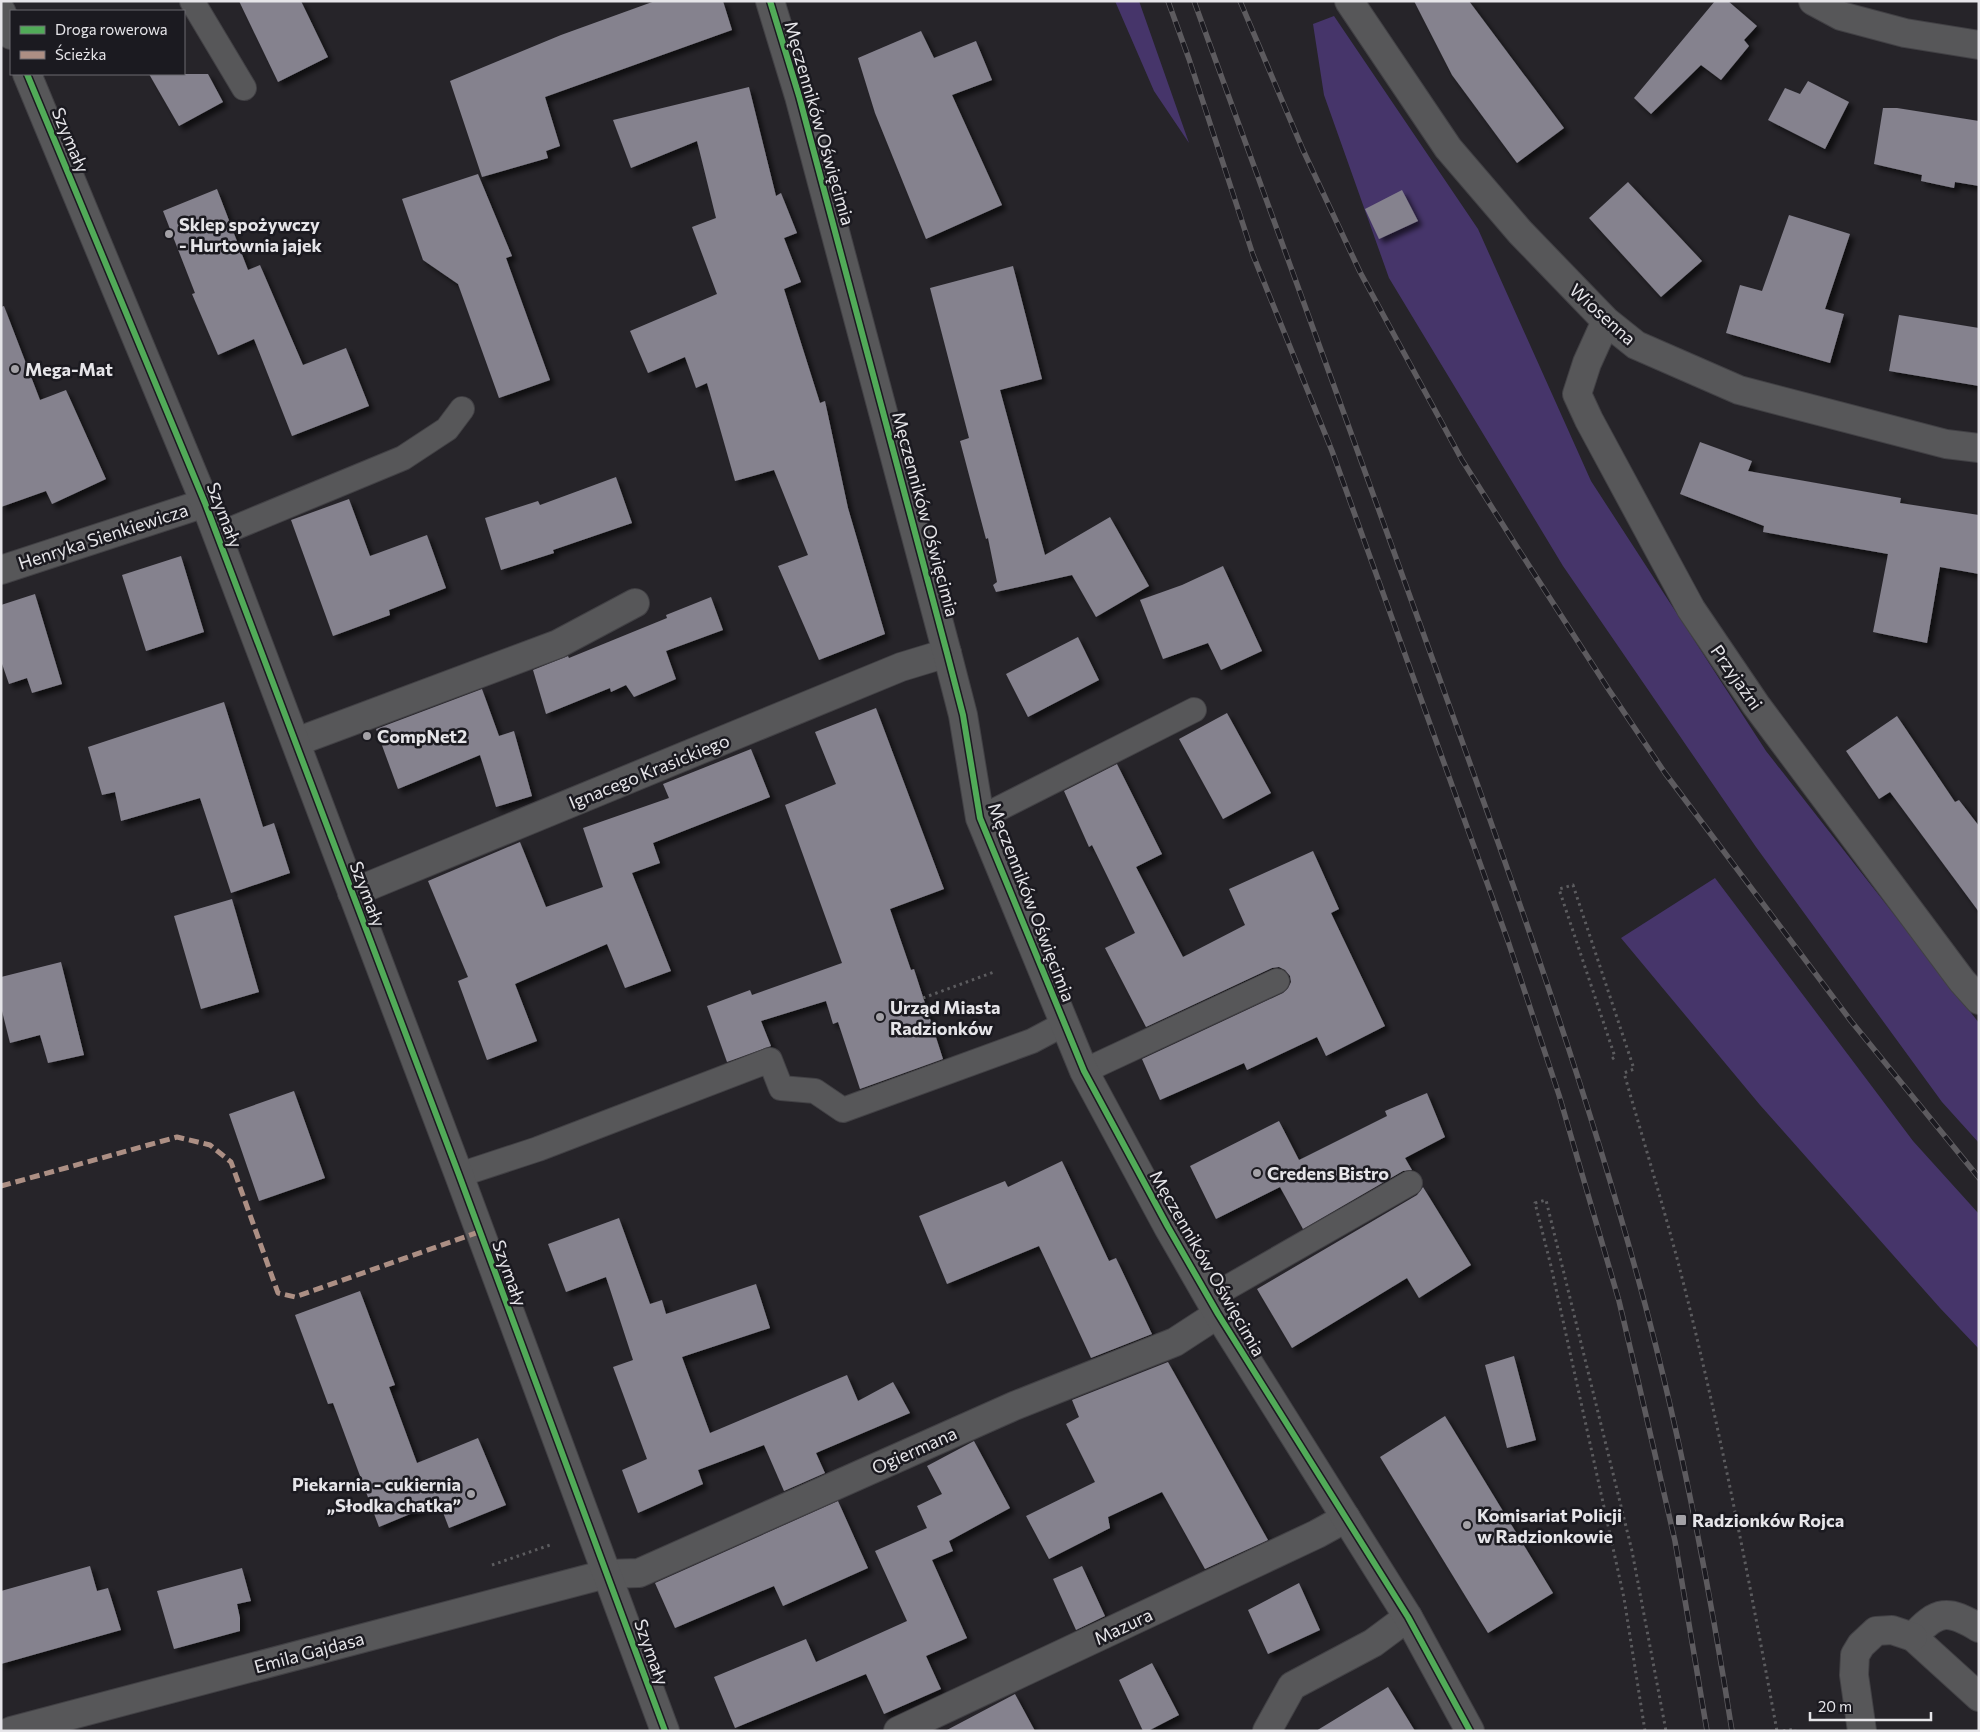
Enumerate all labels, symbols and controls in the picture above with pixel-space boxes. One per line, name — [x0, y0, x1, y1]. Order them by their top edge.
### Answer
legend — [10, 10, 185, 75]
street label: Męczenników Oświęcimia — [780, 18, 860, 228]
text: Droga rowerowa — [55, 20, 168, 38]
text: Ścieżka — [55, 44, 106, 63]
street label: Szymały — [47, 104, 95, 176]
place label: Sklep spożywczy - Hurtownia jajek — [179, 213, 322, 256]
marker: Sklep spożywczy - Hurtownia jajek — [163, 228, 175, 240]
street label: Wiosenna — [1565, 279, 1641, 349]
place label: Mega-Mat — [25, 358, 113, 380]
marker: Mega-Mat — [9, 363, 21, 375]
street label: Męczenników Oświęcimia — [888, 409, 964, 619]
street label: Szymały — [202, 479, 248, 551]
street label: Henryka Sienkiewicza — [15, 498, 191, 574]
street label: Przyjaźni — [1707, 640, 1767, 714]
place label: CompNet2 — [377, 725, 467, 747]
street label: Ignacego Krasickiego — [566, 729, 732, 813]
marker: CompNet2 — [361, 730, 373, 742]
street label: Męczenników Oświęcimia — [984, 799, 1080, 1005]
street label: Szymały — [345, 858, 391, 930]
place label: Urząd Miasta Radzionków — [890, 996, 1000, 1039]
marker: Urząd Miasta Radzionków — [874, 1011, 886, 1023]
place label: Credens Bistro — [1267, 1162, 1389, 1184]
street label: Męczenników Oświęcimia — [1146, 1166, 1270, 1360]
marker: Credens Bistro — [1251, 1167, 1263, 1179]
street label: Szymały — [488, 1237, 532, 1309]
street label: Ogiermana — [868, 1422, 960, 1478]
place label: Piekarnia - cukiernia „Słodka chatka” — [292, 1473, 461, 1516]
marker: Piekarnia - cukiernia „Słodka chatka” — [465, 1488, 477, 1500]
place label: Komisariat Policji w Radzionkowie — [1477, 1504, 1622, 1547]
place label: Radzionków Rojca — [1692, 1509, 1844, 1531]
marker: Radzionków Rojca — [1674, 1513, 1688, 1527]
marker: Komisariat Policji w Radzionkowie — [1461, 1519, 1473, 1531]
street label: Mazura — [1090, 1603, 1156, 1649]
street label: Szymały — [630, 1616, 674, 1688]
street label: Emila Gajdasa — [252, 1627, 366, 1677]
scale bar — [1810, 1690, 1931, 1722]
text: 20 m — [1818, 1697, 1852, 1715]

